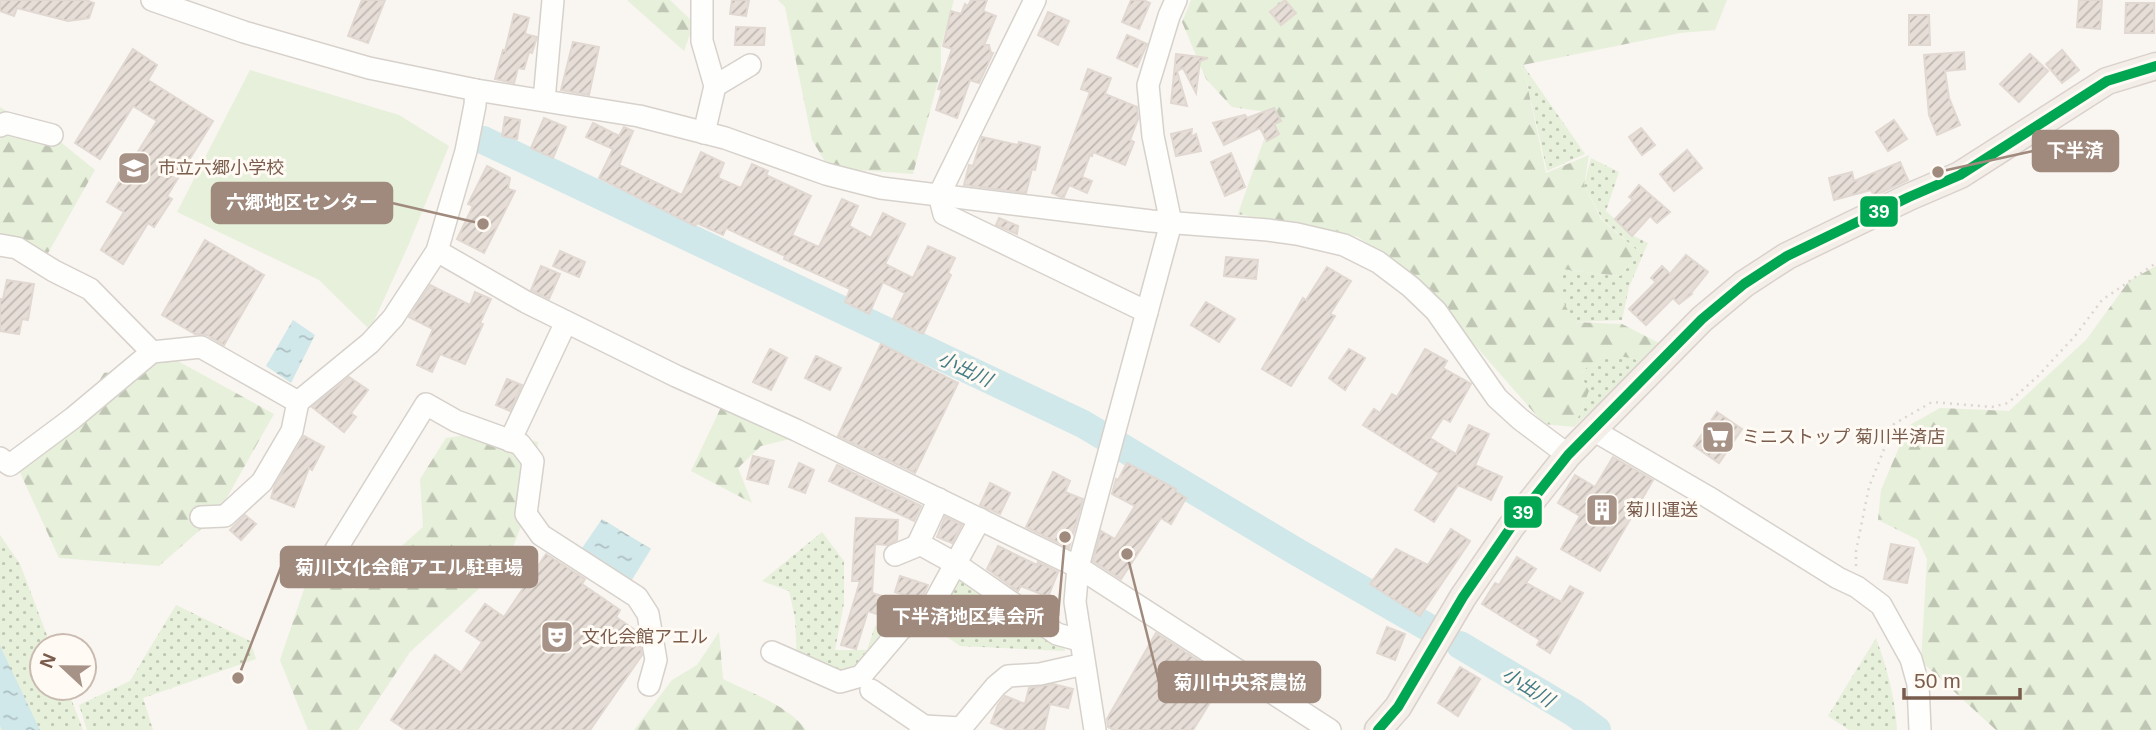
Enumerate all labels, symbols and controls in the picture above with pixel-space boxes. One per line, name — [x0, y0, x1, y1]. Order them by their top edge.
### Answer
callout: 下半済 — [2033, 131, 2118, 171]
text: 下半済 — [2046, 140, 2104, 161]
school or university icon: 市立六郷小学校 — [115, 149, 153, 187]
place label: 市立六郷小学校 — [158, 158, 284, 178]
callout: 六郷地区センター — [212, 183, 392, 223]
text: 六郷地区センター — [226, 192, 378, 213]
line badge: 39 — [1859, 195, 1899, 228]
text: 39 — [1868, 201, 1890, 222]
water label: 小出川 — [935, 347, 997, 391]
supermarket icon: ミニストップ 菊川半済店 — [1699, 418, 1737, 456]
place label: ミニストップ 菊川半済店 — [1742, 427, 1945, 447]
building icon: 菊川運送 — [1583, 491, 1621, 529]
line badge: 39 — [1503, 495, 1543, 529]
place label: 菊川運送 — [1626, 500, 1698, 520]
text: 39 — [1512, 502, 1534, 523]
callout: 菊川文化会館アエル駐車場 — [281, 547, 537, 587]
text: 菊川文化会館アエル駐車場 — [295, 557, 523, 578]
callout: 下半済地区集会所 — [878, 596, 1058, 636]
text: 下半済地区集会所 — [892, 606, 1044, 627]
theatre icon: 文化会館アエル — [538, 618, 576, 656]
place label: 文化会館アエル — [582, 627, 708, 647]
north arrow — [28, 632, 98, 702]
text: N — [35, 651, 60, 671]
scale bar — [1904, 656, 2020, 700]
callout: 菊川中央茶農協 — [1159, 662, 1320, 702]
water label: 小出川 — [1498, 663, 1559, 712]
text: 50 m — [1914, 669, 1961, 692]
text: 菊川中央茶農協 — [1173, 672, 1307, 693]

